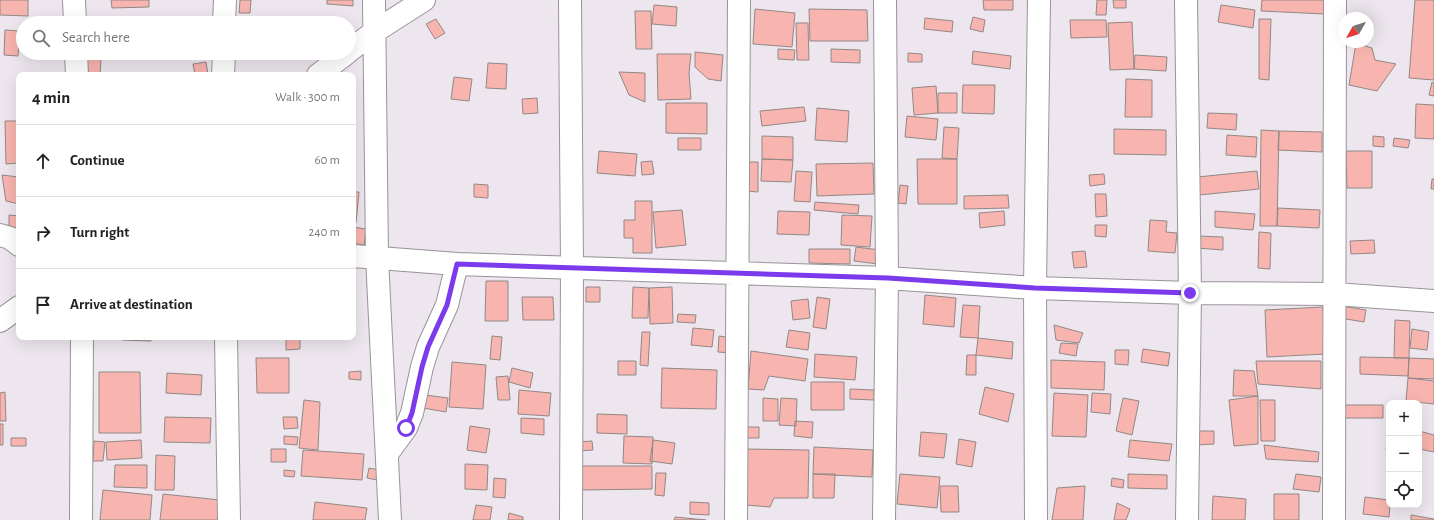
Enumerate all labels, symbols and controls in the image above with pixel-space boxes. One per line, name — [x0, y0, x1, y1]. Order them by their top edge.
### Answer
north arrow — [1338, 12, 1374, 48]
search box — [16, 16, 356, 60]
icon: search — [30, 27, 52, 49]
text: Search here — [62, 30, 130, 45]
text: 4 min — [32, 89, 70, 106]
text: Walk · 300 m — [275, 91, 340, 104]
icon: ahead — [32, 150, 54, 172]
text: Continue — [70, 153, 125, 168]
text: 60 m — [314, 154, 340, 167]
icon: right — [32, 222, 54, 244]
text: Turn right — [70, 225, 129, 240]
text: 240 m — [308, 226, 340, 239]
route end — [1181, 284, 1199, 302]
icon: arrive — [32, 294, 54, 316]
text: Arrive at destination — [70, 297, 193, 312]
map controls — [1386, 400, 1422, 508]
button: + — [1386, 400, 1422, 436]
route start — [397, 419, 415, 437]
button: − — [1386, 436, 1422, 472]
button: locate — [1386, 472, 1422, 508]

